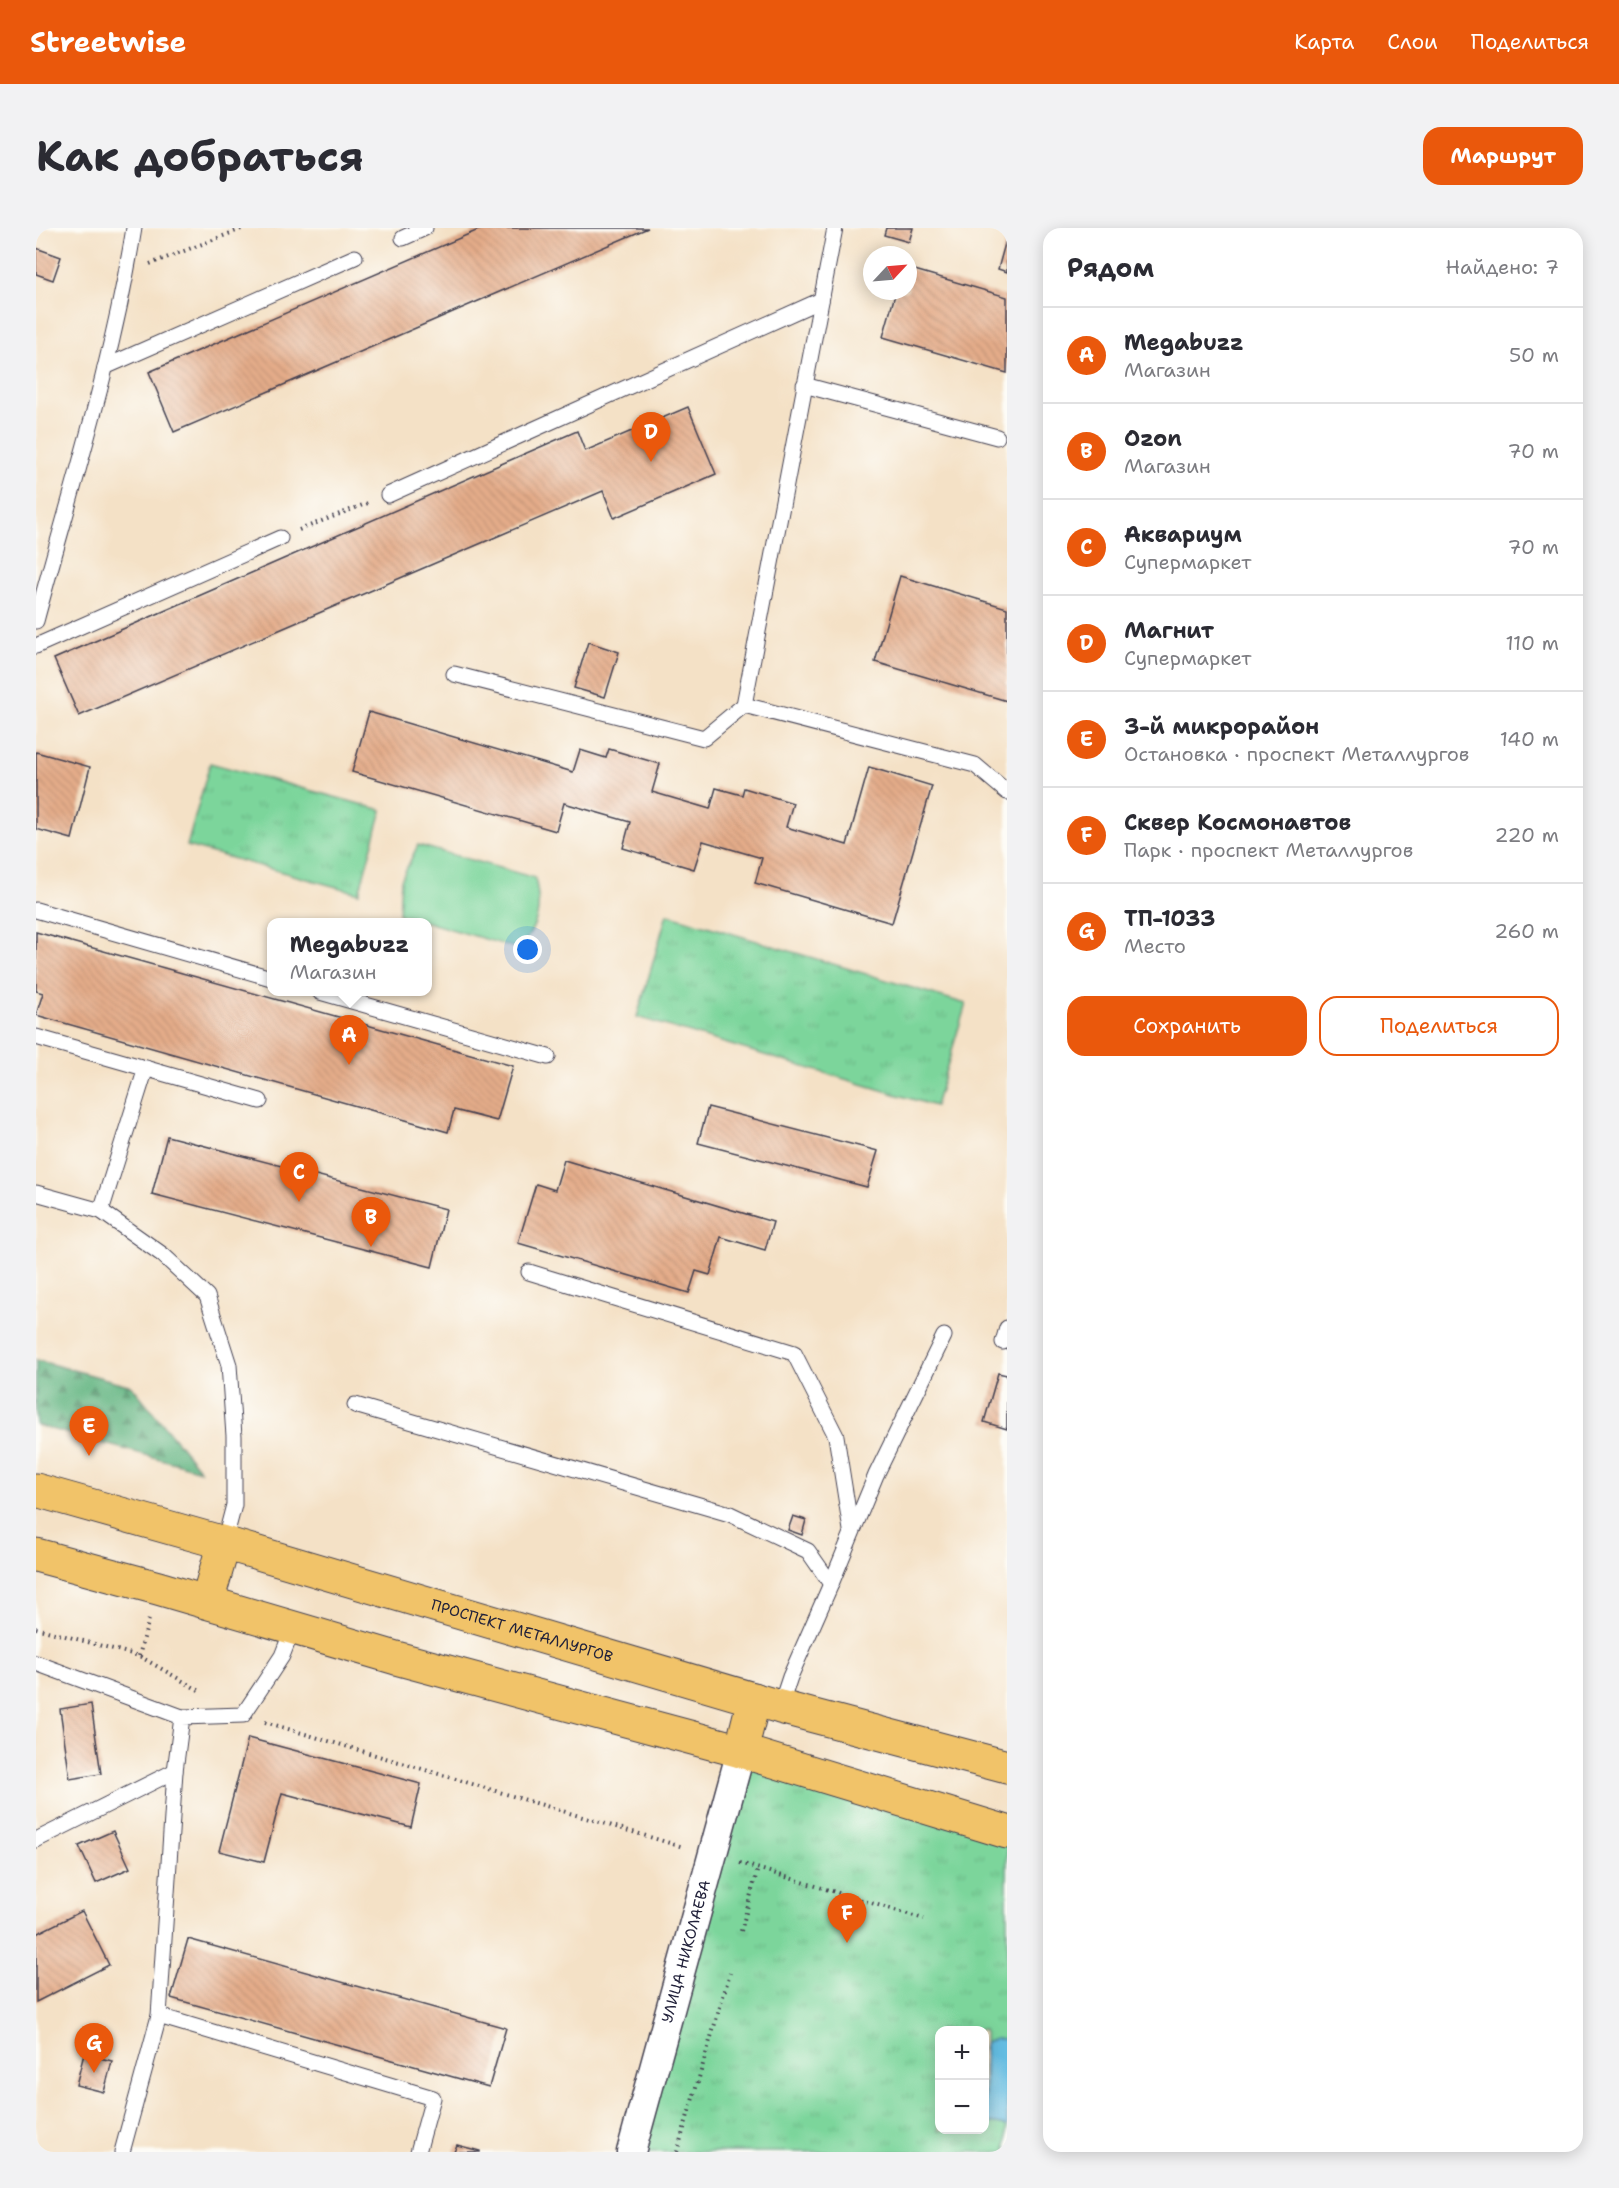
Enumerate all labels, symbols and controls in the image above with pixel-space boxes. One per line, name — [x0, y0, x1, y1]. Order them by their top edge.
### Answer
text: Streetwise — [30, 23, 186, 61]
text: Карта — [1294, 28, 1354, 56]
text: Слои — [1387, 28, 1438, 56]
text: Поделиться — [1471, 28, 1589, 56]
button: Маршрут — [1423, 127, 1583, 185]
text: Как добраться — [36, 128, 364, 184]
north arrow — [863, 246, 917, 300]
text: Рядом — [1067, 250, 1154, 285]
text: Найдено: 7 — [1446, 254, 1559, 280]
text: Megabuzz — [1124, 328, 1244, 357]
text: A — [1079, 342, 1094, 368]
text: 50 m — [1509, 342, 1559, 368]
text: Магазин — [1124, 357, 1211, 383]
pin: D — [632, 412, 670, 462]
text: Ozon — [1124, 424, 1182, 453]
text: B — [1080, 438, 1093, 464]
text: 70 m — [1507, 438, 1559, 464]
text: Магазин — [1124, 453, 1211, 479]
text: Аквариум — [1124, 520, 1242, 549]
text: C — [1080, 534, 1093, 560]
text: 70 m — [1507, 534, 1559, 560]
text: Супермаркет — [1124, 549, 1251, 575]
text: Магнит — [1124, 616, 1214, 645]
text: D — [1079, 630, 1094, 656]
text: 110 m — [1505, 630, 1559, 656]
text: Супермаркет — [1124, 645, 1251, 671]
text: 3-й микрорайон — [1124, 712, 1319, 741]
text: E — [1080, 726, 1093, 752]
text: 140 m — [1500, 726, 1559, 752]
text: Остановка · проспект Металлургов — [1124, 741, 1469, 767]
text: Сквер Космонавтов — [1124, 808, 1351, 837]
text: F — [1081, 822, 1092, 848]
text: 220 m — [1495, 822, 1559, 848]
text: Парк · проспект Металлургов — [1124, 837, 1413, 863]
text: ТП-1033 — [1124, 904, 1215, 933]
popup — [267, 918, 432, 996]
text: G — [1078, 918, 1095, 944]
text: 260 m — [1494, 918, 1559, 944]
text: Megabuzz — [290, 930, 409, 959]
text: Место — [1124, 933, 1186, 959]
your location — [513, 935, 542, 964]
text: Магазин — [290, 959, 377, 985]
button: Сохранить — [1067, 996, 1307, 1056]
button: Поделиться — [1319, 996, 1559, 1056]
pin: A — [330, 1016, 368, 1065]
pin: C — [280, 1152, 318, 1202]
pin: B — [352, 1198, 390, 1247]
pin: E — [70, 1406, 108, 1456]
street label: ПРОСПЕКТ МЕТАЛЛУРГОВ — [429, 1595, 615, 1667]
street label: УЛИЦА НИКОЛАЕВА — [657, 1878, 715, 2025]
pin: F — [828, 1894, 866, 1943]
pin: G — [74, 2024, 114, 2073]
map controls — [935, 2026, 989, 2134]
button: + — [935, 2026, 989, 2080]
button: − — [935, 2080, 989, 2134]

